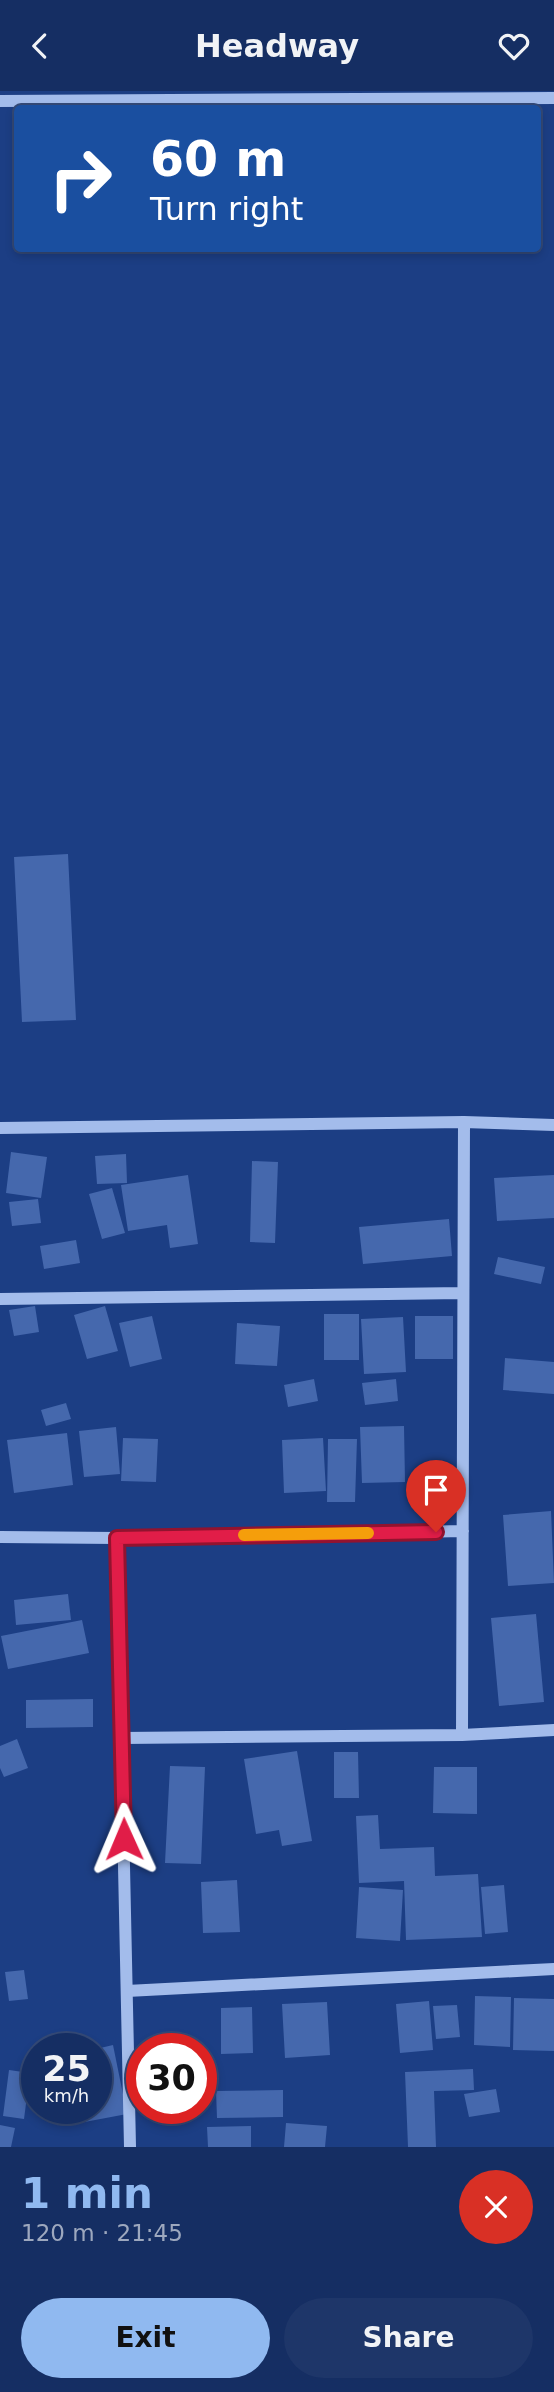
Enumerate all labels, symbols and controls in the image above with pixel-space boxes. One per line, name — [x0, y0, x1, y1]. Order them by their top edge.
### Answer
icon: back — [21, 27, 59, 65]
text: Headway — [195, 27, 359, 65]
icon: heart — [495, 27, 533, 65]
text: 60 m — [150, 131, 286, 188]
icon: right — [35, 133, 126, 224]
text: Turn right — [150, 190, 303, 228]
pin — [406, 1460, 466, 1532]
icon: arrive — [417, 1471, 455, 1509]
position arrow — [87, 1802, 161, 1876]
speed limit sign: 30 — [126, 2033, 217, 2124]
text: 25 — [42, 2049, 91, 2089]
text: km/h — [44, 2085, 89, 2106]
text: 1 min — [21, 2169, 153, 2218]
button: close — [459, 2170, 533, 2244]
text: 120 m · 21:45 — [21, 2220, 183, 2246]
button: Exit — [21, 2298, 270, 2378]
button: Share — [284, 2298, 533, 2378]

